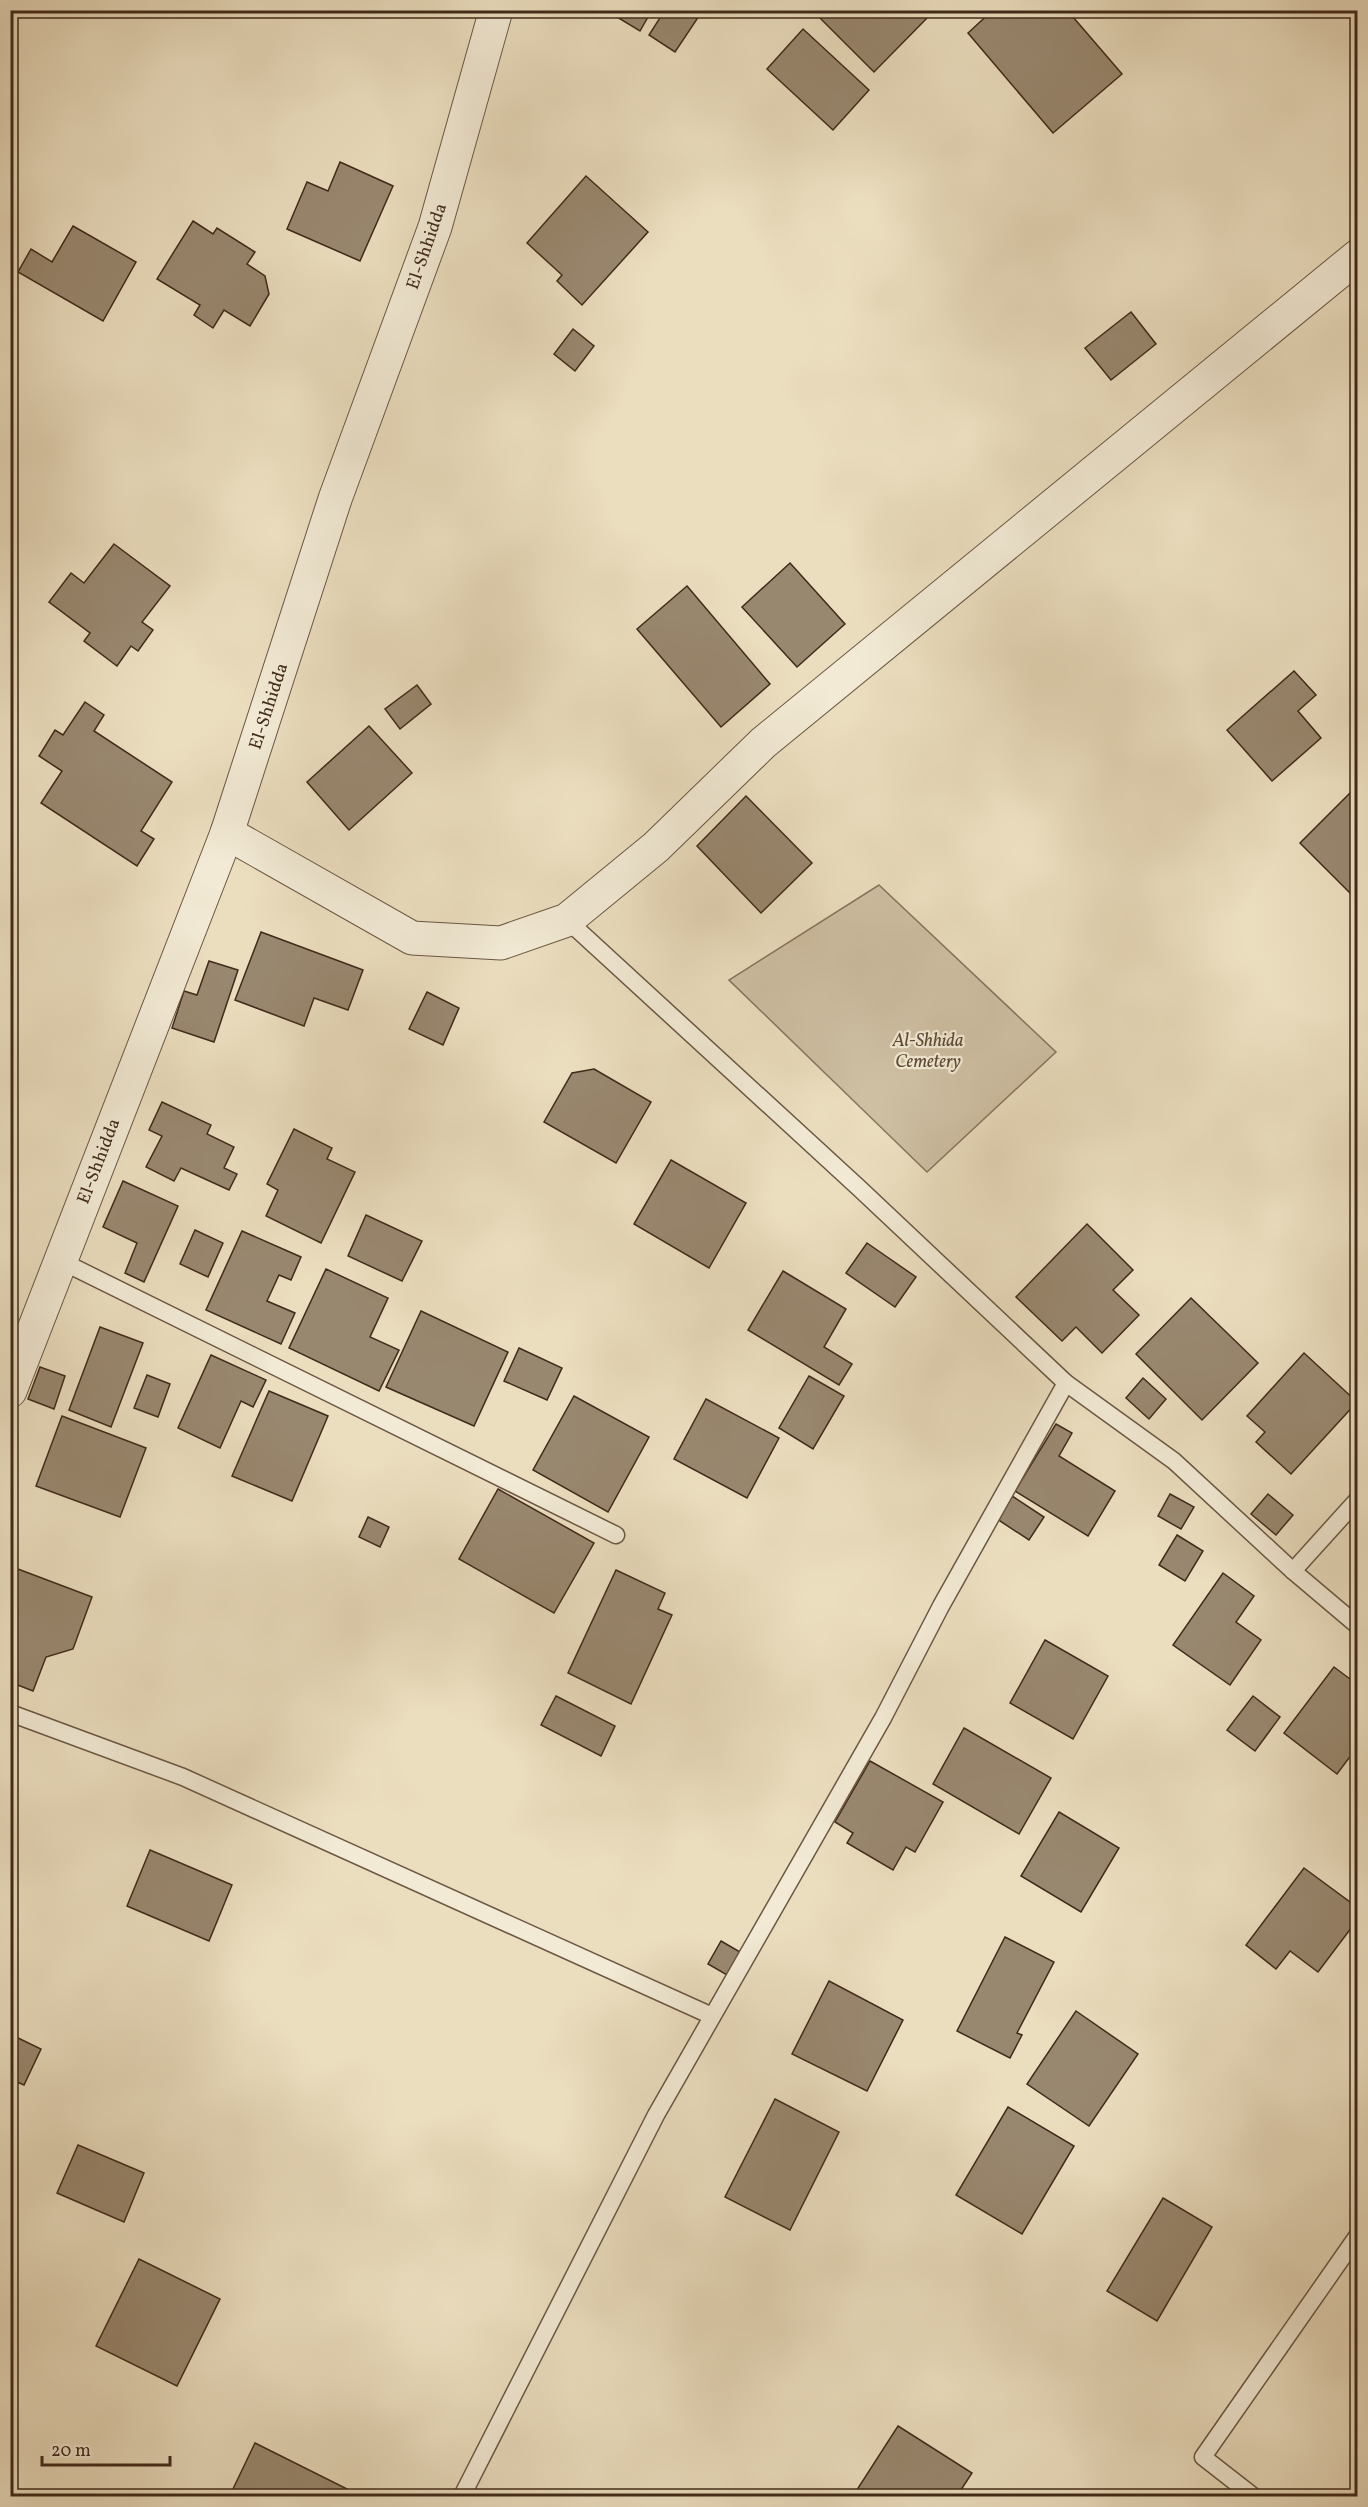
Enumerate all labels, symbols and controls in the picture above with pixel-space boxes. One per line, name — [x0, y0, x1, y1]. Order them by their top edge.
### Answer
street label: El-Shhidda — [401, 200, 454, 293]
street label: El-Shhidda — [244, 660, 295, 753]
park label: Al-Shhida Cemetery — [891, 1029, 964, 1075]
street label: El-Shhidda — [72, 1115, 127, 1208]
scale bar — [42, 2429, 170, 2467]
text: 20 m — [51, 2439, 91, 2464]

